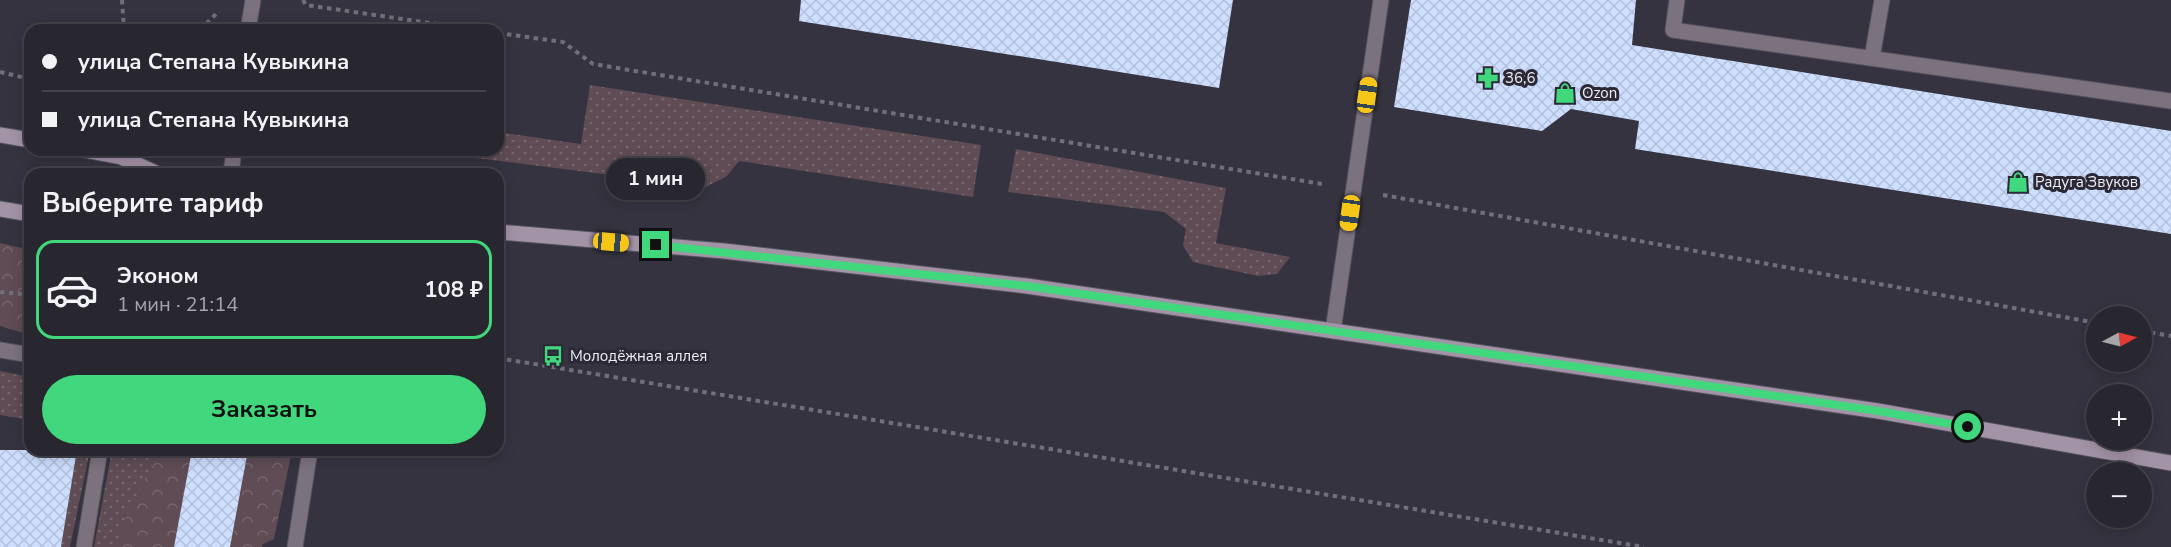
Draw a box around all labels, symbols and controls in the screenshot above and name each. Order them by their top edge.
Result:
text: улица Степана Кувыкина [78,47,349,77]
pharmacy icon: 36,6 [1476,66,1500,90]
place label: 36,6 [1505,68,1535,88]
car [1356,76,1378,114]
shop icon: Ozon [1553,81,1577,105]
place label: Ozon [1582,83,1617,103]
text: улица Степана Кувыкина [78,105,349,135]
callout: 1 мин [606,158,706,200]
text: 1 мин [628,165,683,192]
shop icon: Радуга Звуков [2006,170,2030,194]
place label: Радуга Звуков [2035,172,2138,192]
text: Выберите тариф [42,185,264,222]
car [1339,194,1361,232]
car [592,231,630,253]
route end [642,231,669,258]
text: Эконом [117,261,199,291]
icon: car [45,263,99,317]
text: 108 ₽ [424,275,483,305]
text: 1 мин · 21:14 [117,291,238,318]
north arrow [2086,306,2152,372]
map controls [2086,306,2152,528]
bus stop icon: Молодёжная аллея [541,344,565,368]
place label: Молодёжная аллея [570,346,707,366]
button: Заказать [42,375,486,444]
button: + [2086,384,2152,450]
route start [1954,413,1981,440]
button: − [2086,462,2152,528]

